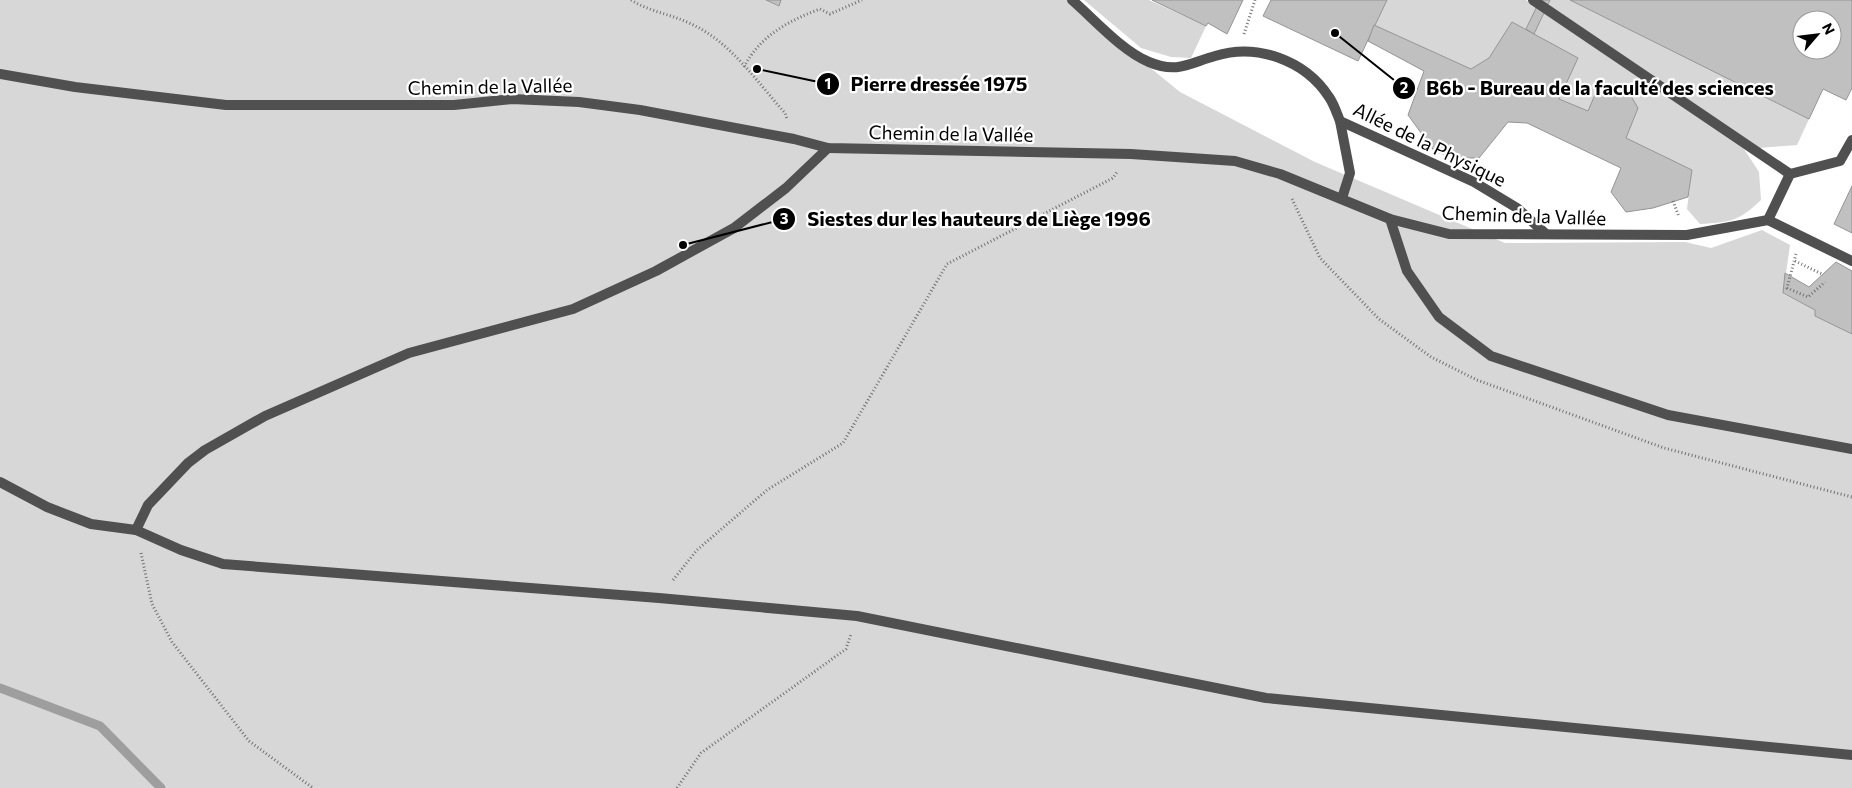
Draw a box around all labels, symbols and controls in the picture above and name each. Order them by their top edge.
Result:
north arrow [1792,10,1842,60]
text: N [1819,20,1839,37]
callout: Pierre dressée 1975 [815,66,1037,101]
text: Pierre dressée 1975 [850,71,1028,95]
callout: B6b - Bureau de la faculté des sciences [1391,71,1784,106]
street label: Chemin de la Vallée [407,73,573,99]
text: 1 [825,74,831,92]
text: B6b - Bureau de la faculté des sciences [1426,75,1774,99]
text: 2 [1400,78,1408,96]
street label: Allée de la Physique [1350,97,1510,191]
street label: Chemin de la Vallée [868,120,1034,146]
callout: Siestes dur les hauteurs de Liège 1996 [772,201,1160,236]
street label: Chemin de la Vallée [1441,201,1607,229]
text: Siestes dur les hauteurs de Liège 1996 [807,206,1151,230]
text: 3 [780,209,789,227]

